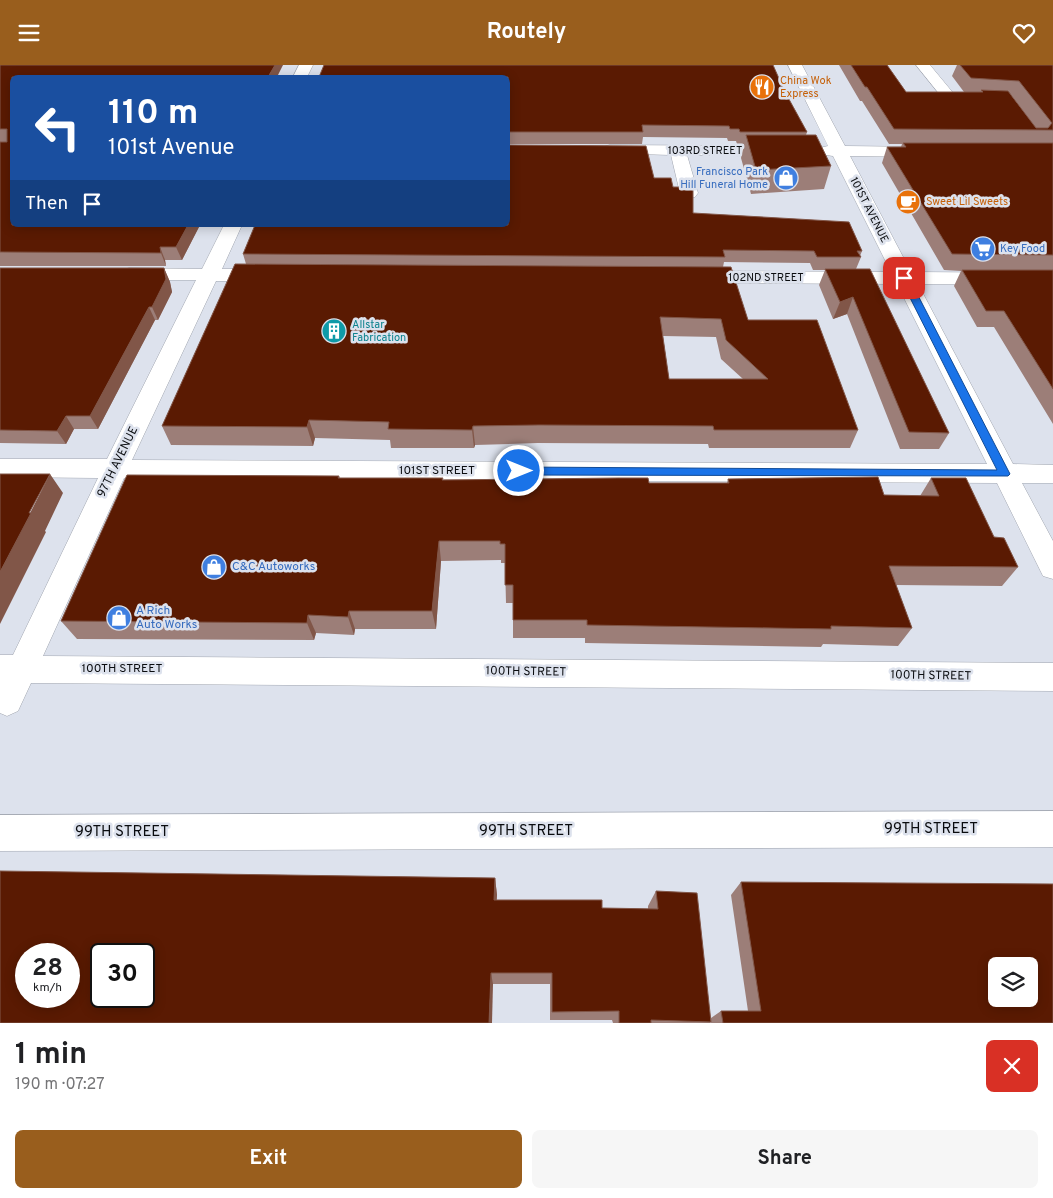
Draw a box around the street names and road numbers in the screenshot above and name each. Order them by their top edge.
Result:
street label: 103RD STREET [668,144,742,158]
street label: 101ST AVENUE [846,175,892,245]
street label: 102ND STREET [728,271,804,285]
street label: 97TH AVENUE [94,424,142,500]
street label: 101ST STREET [399,463,475,479]
street label: 100TH STREET [82,661,162,677]
street label: 100TH STREET [485,663,567,681]
street label: 100TH STREET [890,667,972,685]
street label: 99TH STREET [884,820,978,839]
street label: 99TH STREET [479,822,573,841]
street label: 99TH STREET [75,823,169,842]

